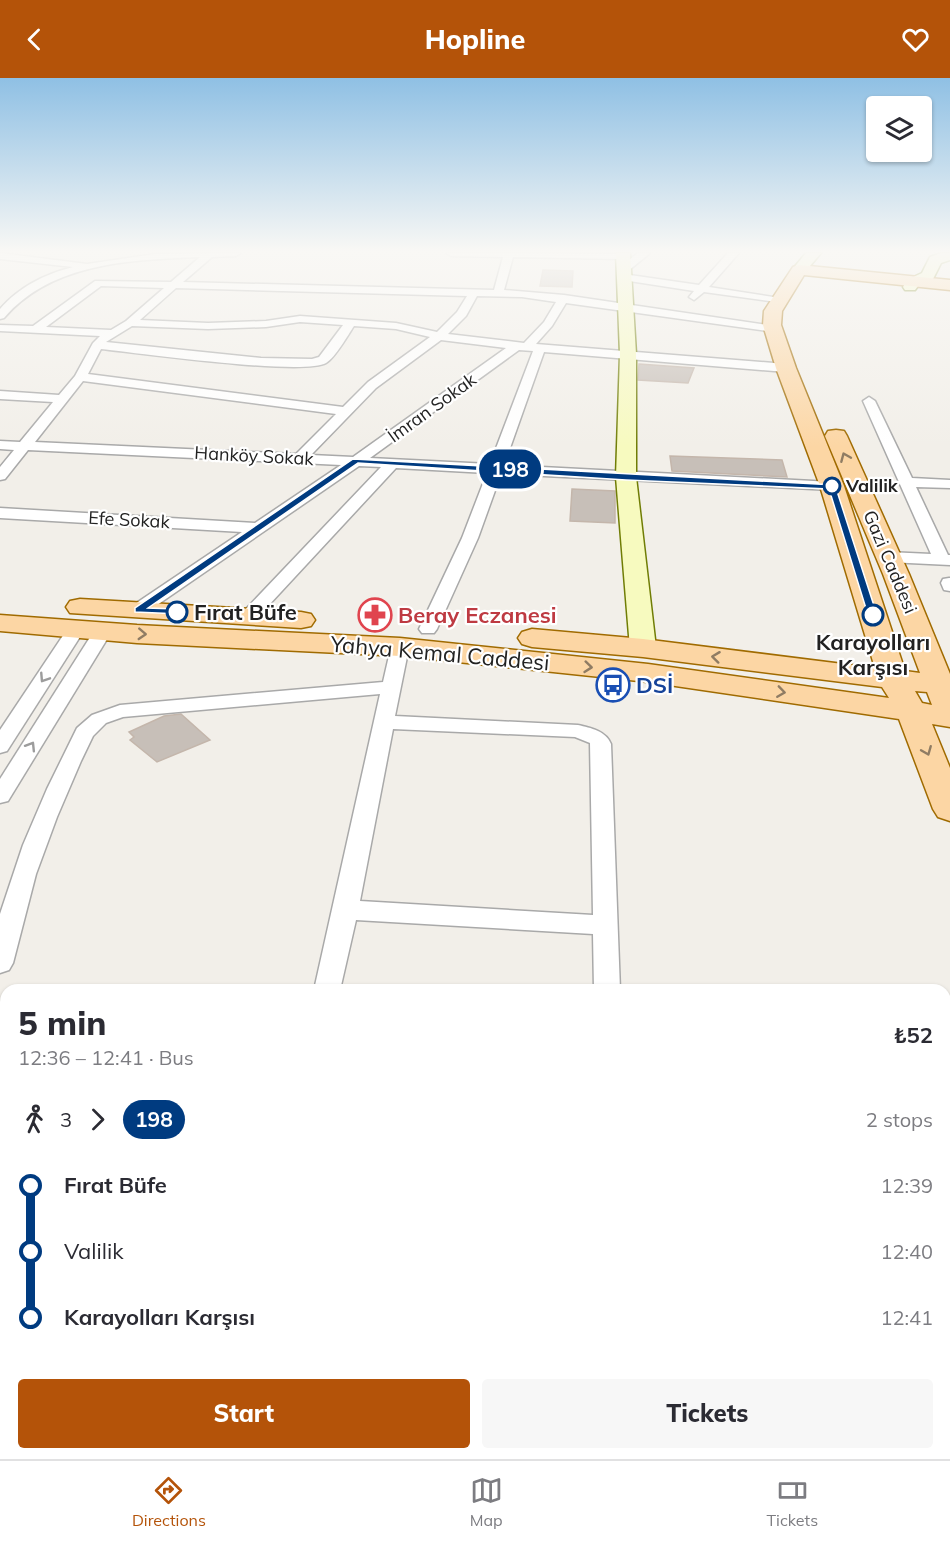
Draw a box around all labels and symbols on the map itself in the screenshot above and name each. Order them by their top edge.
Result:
street label: İmran Sokak [383,367,481,447]
street label: Hanköy Sokak [194,441,315,470]
line badge: 198 [476,450,544,488]
one-way arrow [840,453,852,464]
place label: Valilik [845,474,899,497]
marker: Valilik [823,477,841,495]
street label: Efe Sokak [88,506,171,533]
street label: Gazi Caddesi [858,507,922,617]
pharmacy icon: Beray Eczanesi [357,597,393,633]
place label: Fırat Büfe [194,598,297,626]
marker: Fırat Büfe [166,601,188,623]
place label: Beray Eczanesi [398,601,557,629]
marker: Karayolları Karşısı [862,604,884,626]
one-way arrow [138,628,147,641]
place label: Karayolları Karşısı [816,628,930,681]
street label: Yahya Kemal Caddesi [328,629,551,677]
one-way arrow [712,652,721,664]
one-way arrow [583,660,592,673]
bus stop icon: DSİ [595,667,631,703]
place label: DSİ [636,671,673,699]
one-way arrow [40,672,51,683]
one-way arrow [776,686,786,698]
one-way arrow [23,742,35,752]
one-way arrow [919,745,932,755]

